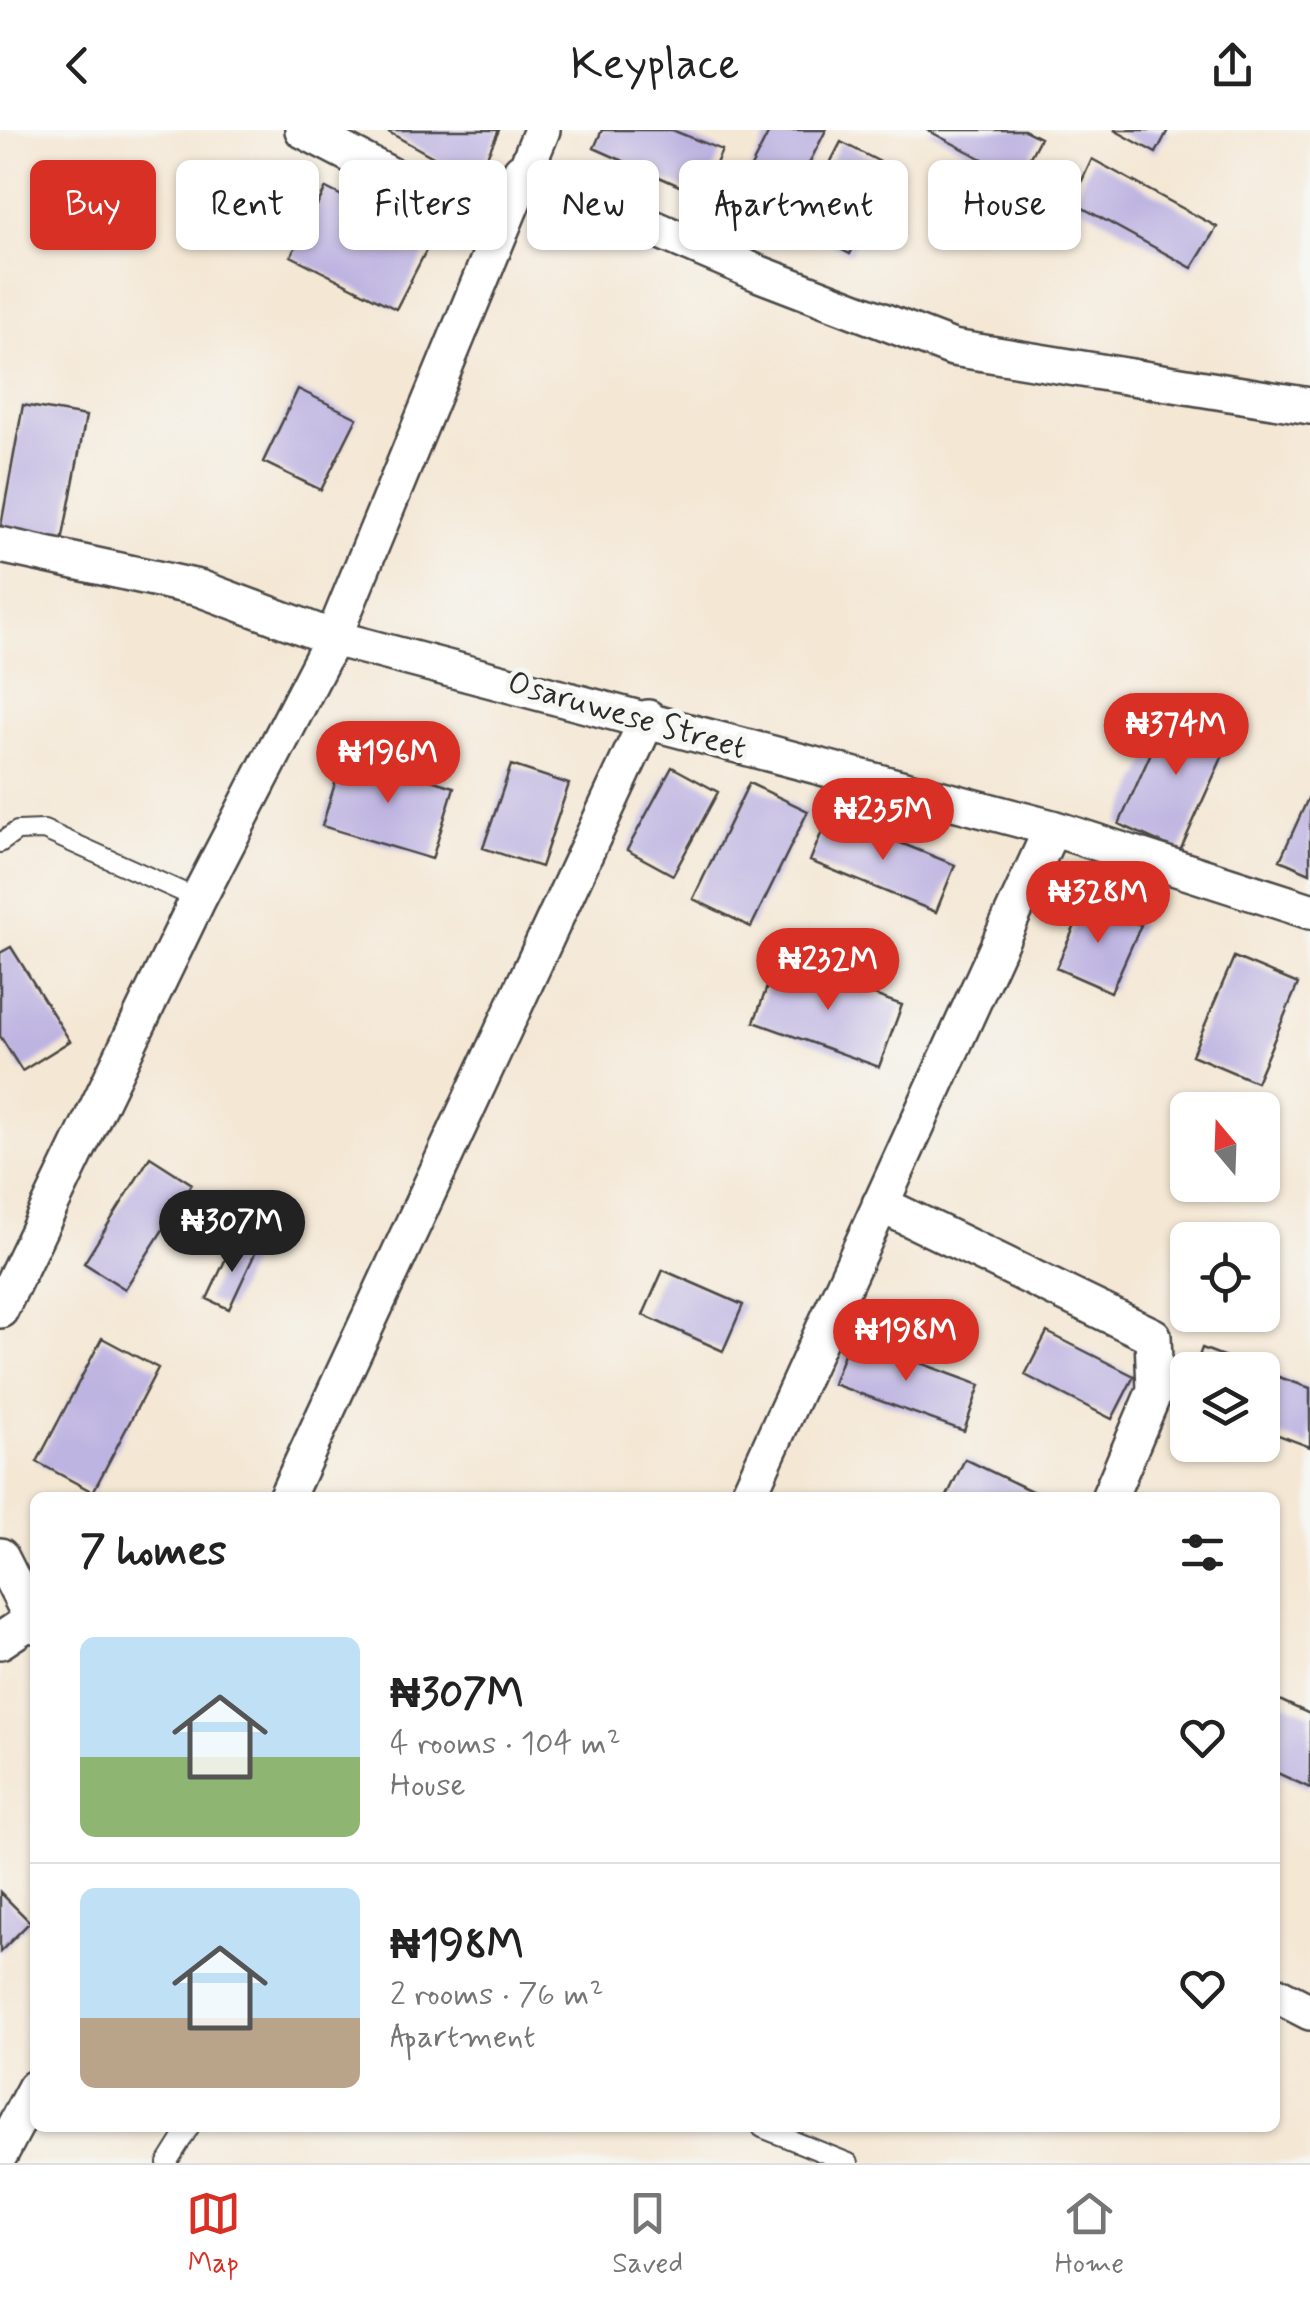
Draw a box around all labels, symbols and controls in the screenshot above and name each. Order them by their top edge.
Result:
text: Keyplace [571,36,739,95]
icon: back [50,38,105,93]
icon: share [1205,38,1260,93]
chip: Buy [30,160,156,250]
chip: Rent [176,160,319,250]
chip: Filters [339,160,507,250]
chip: New [527,160,659,250]
chip: Apartment [679,160,908,250]
chip: House [928,160,1081,250]
street label: Osaruwese Street [503,662,751,770]
pin: ₦374M [1106,693,1246,778]
text: ₦374M [1126,704,1226,746]
pin: ₦196M [318,721,458,806]
text: ₦196M [338,732,438,774]
pin: ₦235M [813,778,953,863]
text: ₦235M [834,789,932,831]
pin: ₦328M [1028,861,1168,946]
text: ₦328M [1048,872,1148,914]
pin: ₦232M [758,928,898,1013]
text: ₦232M [778,939,878,981]
north arrow [1170,1092,1280,1202]
map controls [1170,1092,1280,1462]
pin: ₦307M [162,1190,302,1275]
text: ₦307M [181,1201,283,1243]
button: locate [1170,1222,1280,1332]
pin: ₦198M [836,1299,976,1384]
text: ₦198M [855,1310,957,1352]
button: layers [1170,1352,1280,1462]
text: 7 homes [80,1525,227,1580]
icon: filters [1175,1525,1230,1580]
text: ₦307M [390,1668,524,1723]
icon: home [160,1677,280,1797]
icon: heart [1175,1710,1230,1765]
text: 4 rooms · 104 m² [390,1723,621,1765]
text: House [390,1765,466,1807]
text: ₦198M [390,1919,524,1974]
icon: home [160,1928,280,2048]
icon: heart [1175,1961,1230,2016]
text: 2 rooms · 76 m² [390,1974,603,2016]
text: Apartment [390,2016,535,2058]
tab: Map [186,2186,241,2283]
tab: Saved [612,2186,683,2283]
tab: Home [1055,2186,1124,2283]

